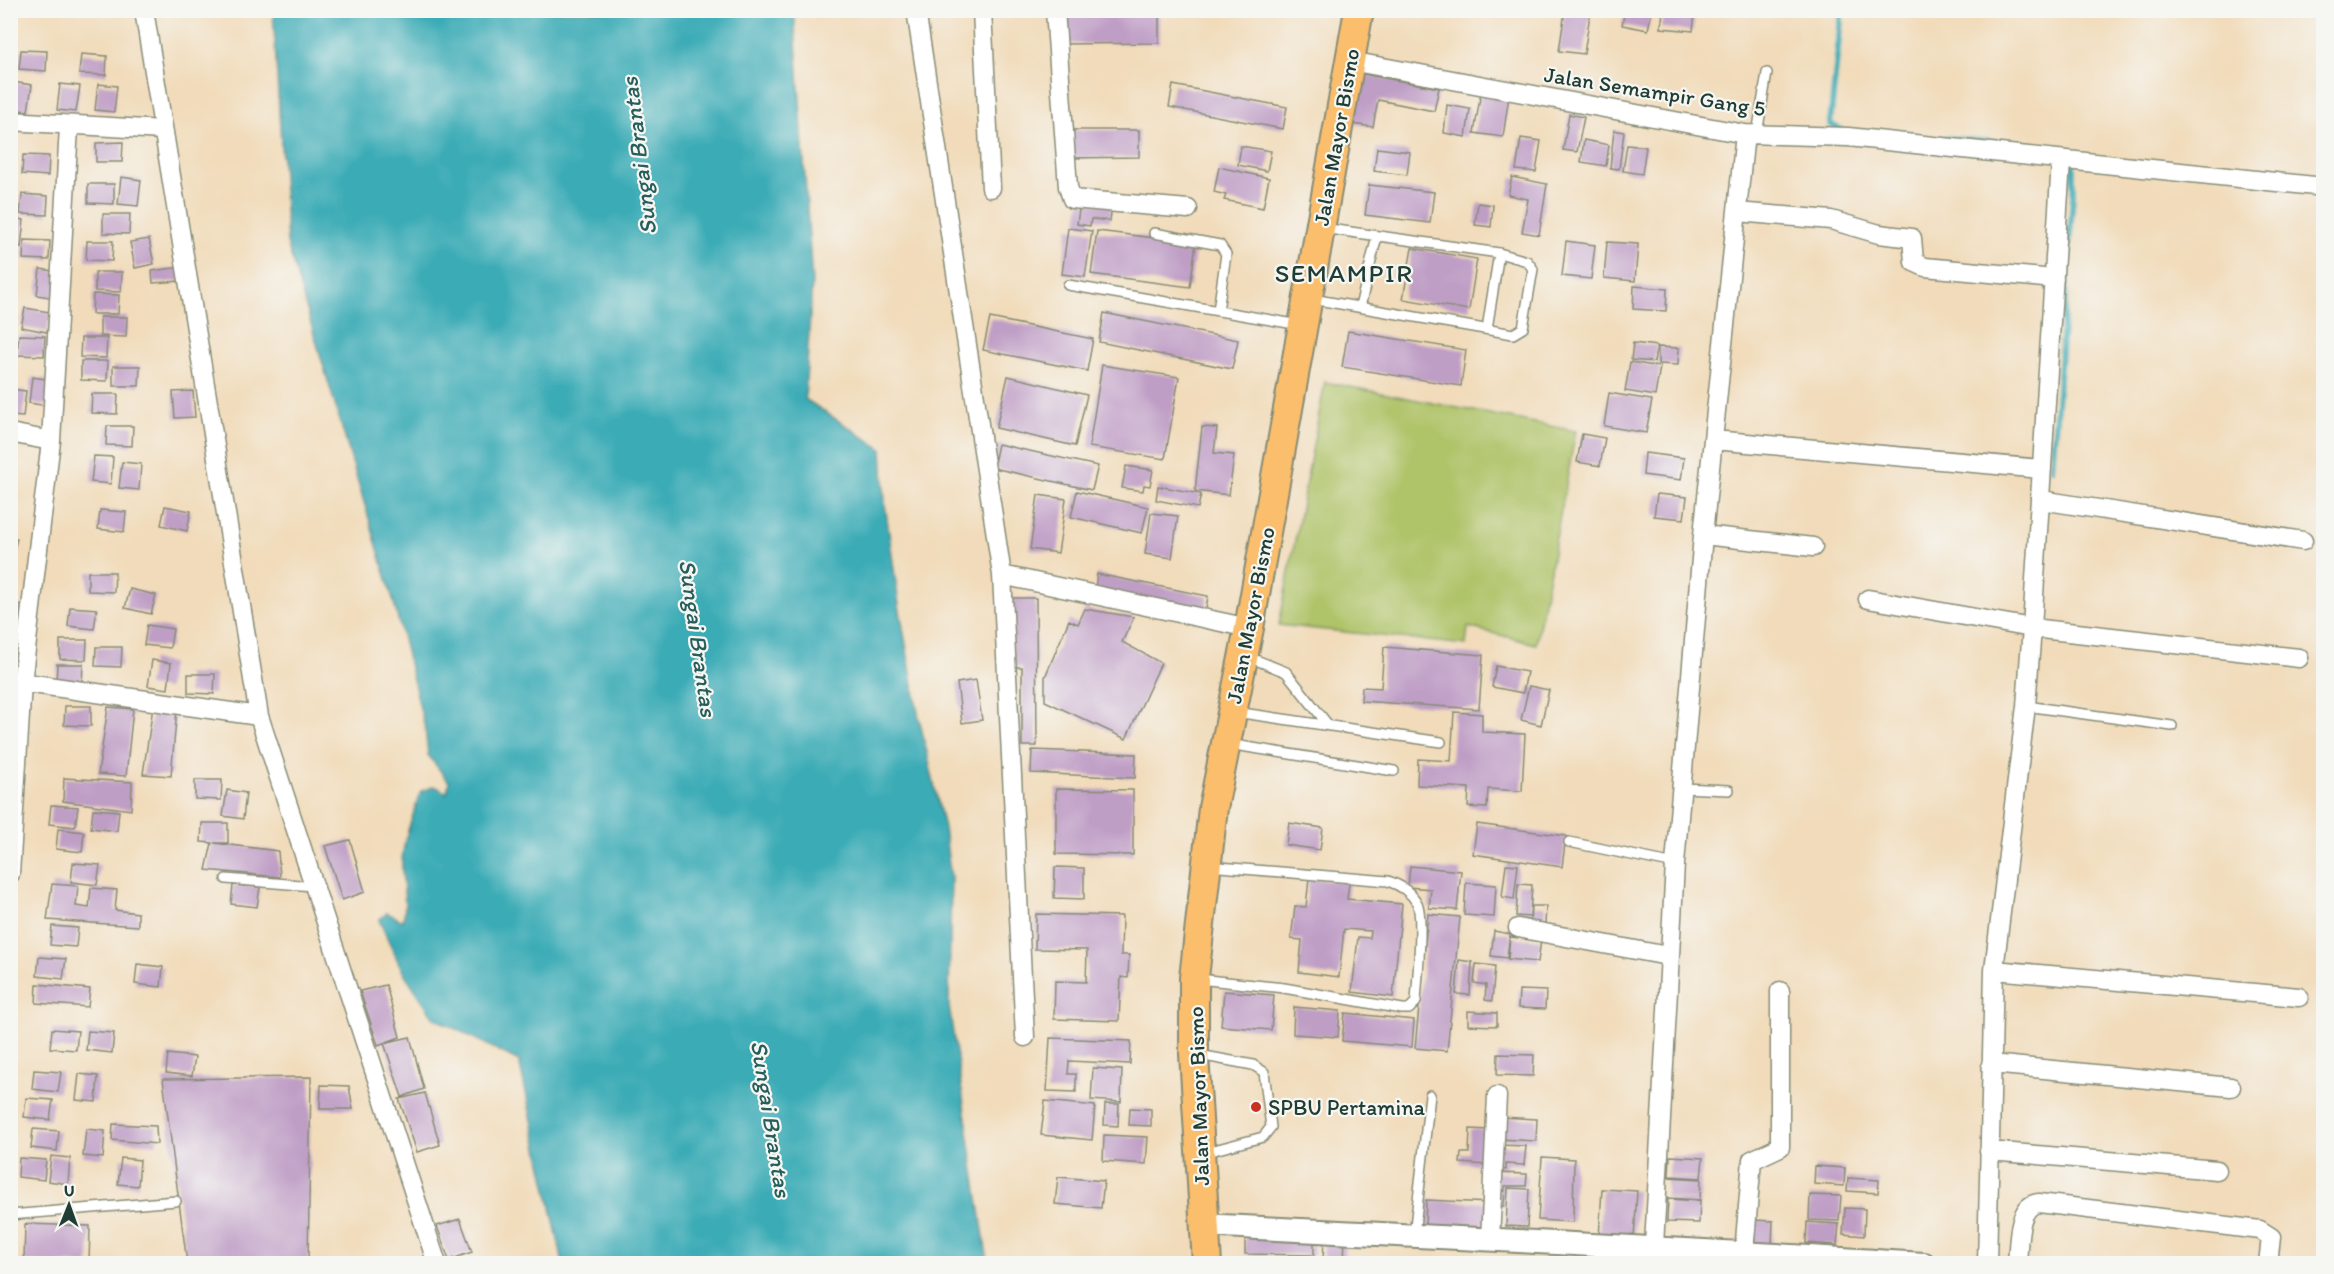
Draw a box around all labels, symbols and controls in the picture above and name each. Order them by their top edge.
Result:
street label: Jalan Mayor Bismo [1308,46,1365,228]
street label: Jalan Semampir Gang 5 [1542,61,1768,122]
water label: Sungai Brantas [614,74,663,236]
district label: SEMAMPIR [1275,257,1413,289]
street label: Jalan Mayor Bismo [1220,524,1281,706]
water label: Sungai Brantas [673,557,724,720]
street label: Jalan Mayor Bismo [1182,1006,1215,1186]
water label: Sungai Brantas [745,1038,798,1201]
place label: SPBU Pertamina [1268,1094,1426,1121]
marker: SPBU Pertamina [1249,1100,1263,1114]
north arrow [39,1175,99,1235]
text: U [64,1181,75,1200]

